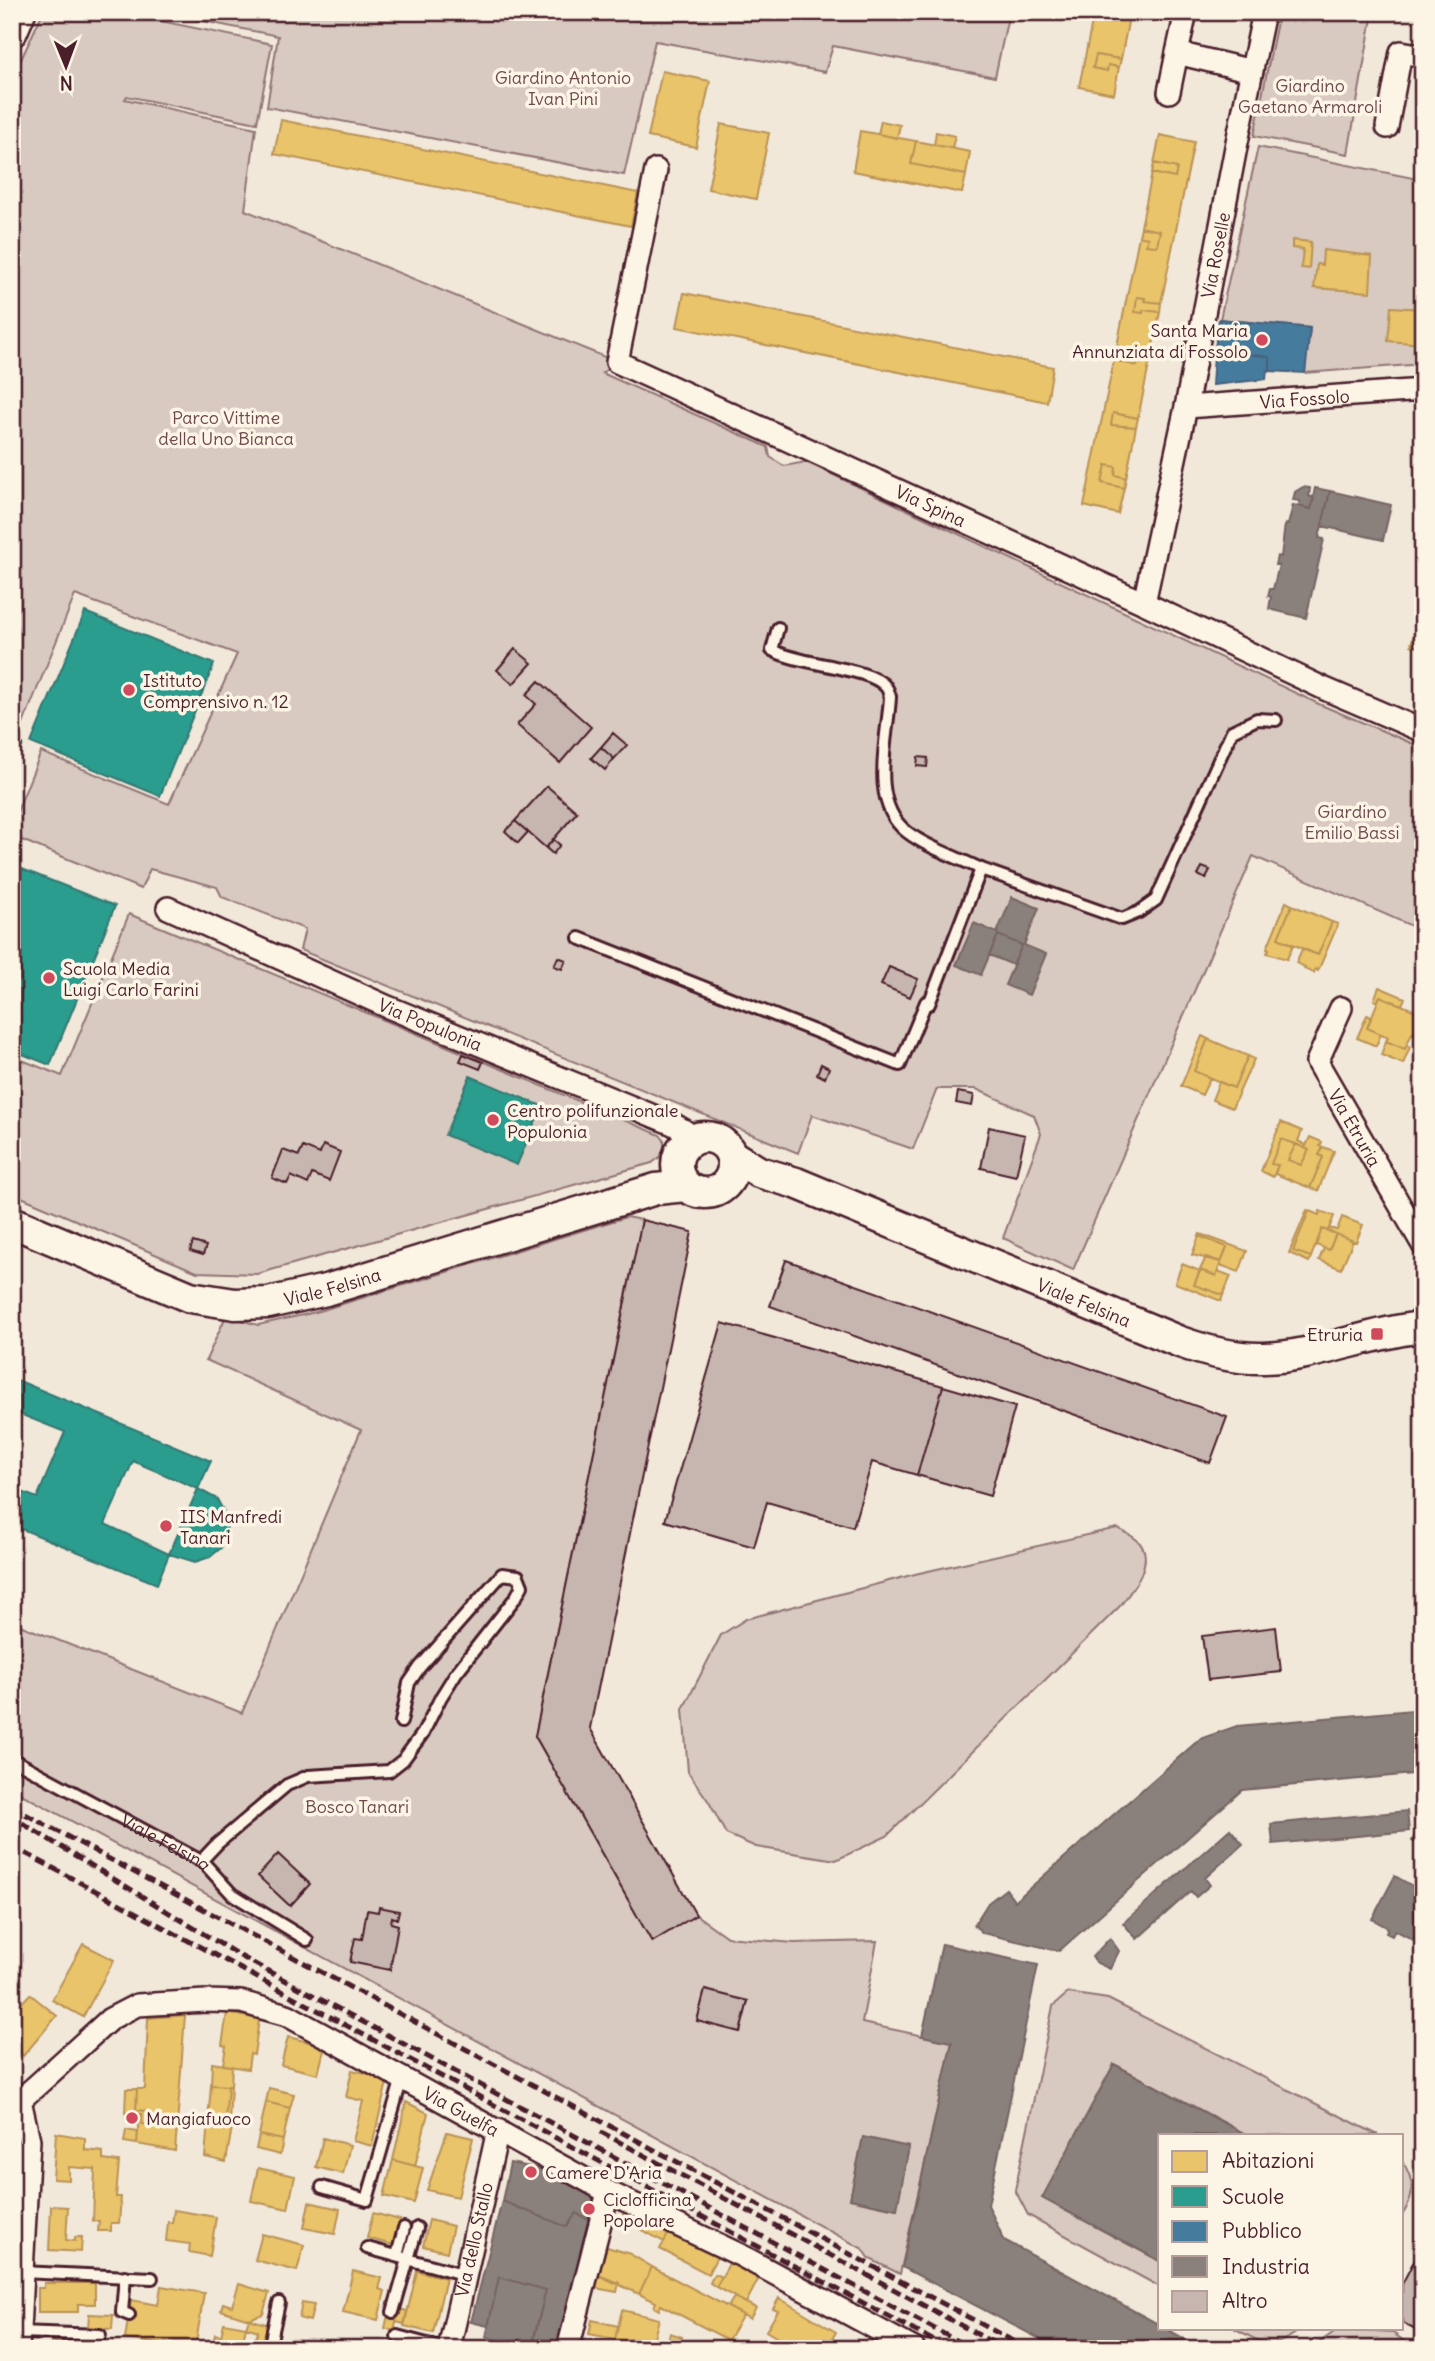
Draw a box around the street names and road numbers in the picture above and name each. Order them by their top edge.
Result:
street label: Via Roselle [1196,210,1235,300]
street label: Via Fossolo [1259,384,1350,413]
street label: Via Spina [892,479,970,532]
street label: Via Populonia [375,993,486,1056]
street label: Via Etruria [1324,1085,1387,1171]
street label: Viale Felsina [282,1262,384,1311]
street label: Viale Felsina [1034,1273,1134,1332]
street label: Viale Felsina [117,1808,217,1875]
street label: Via Guelfa [419,2081,503,2141]
street label: Via dello Stallo [449,2180,497,2299]

